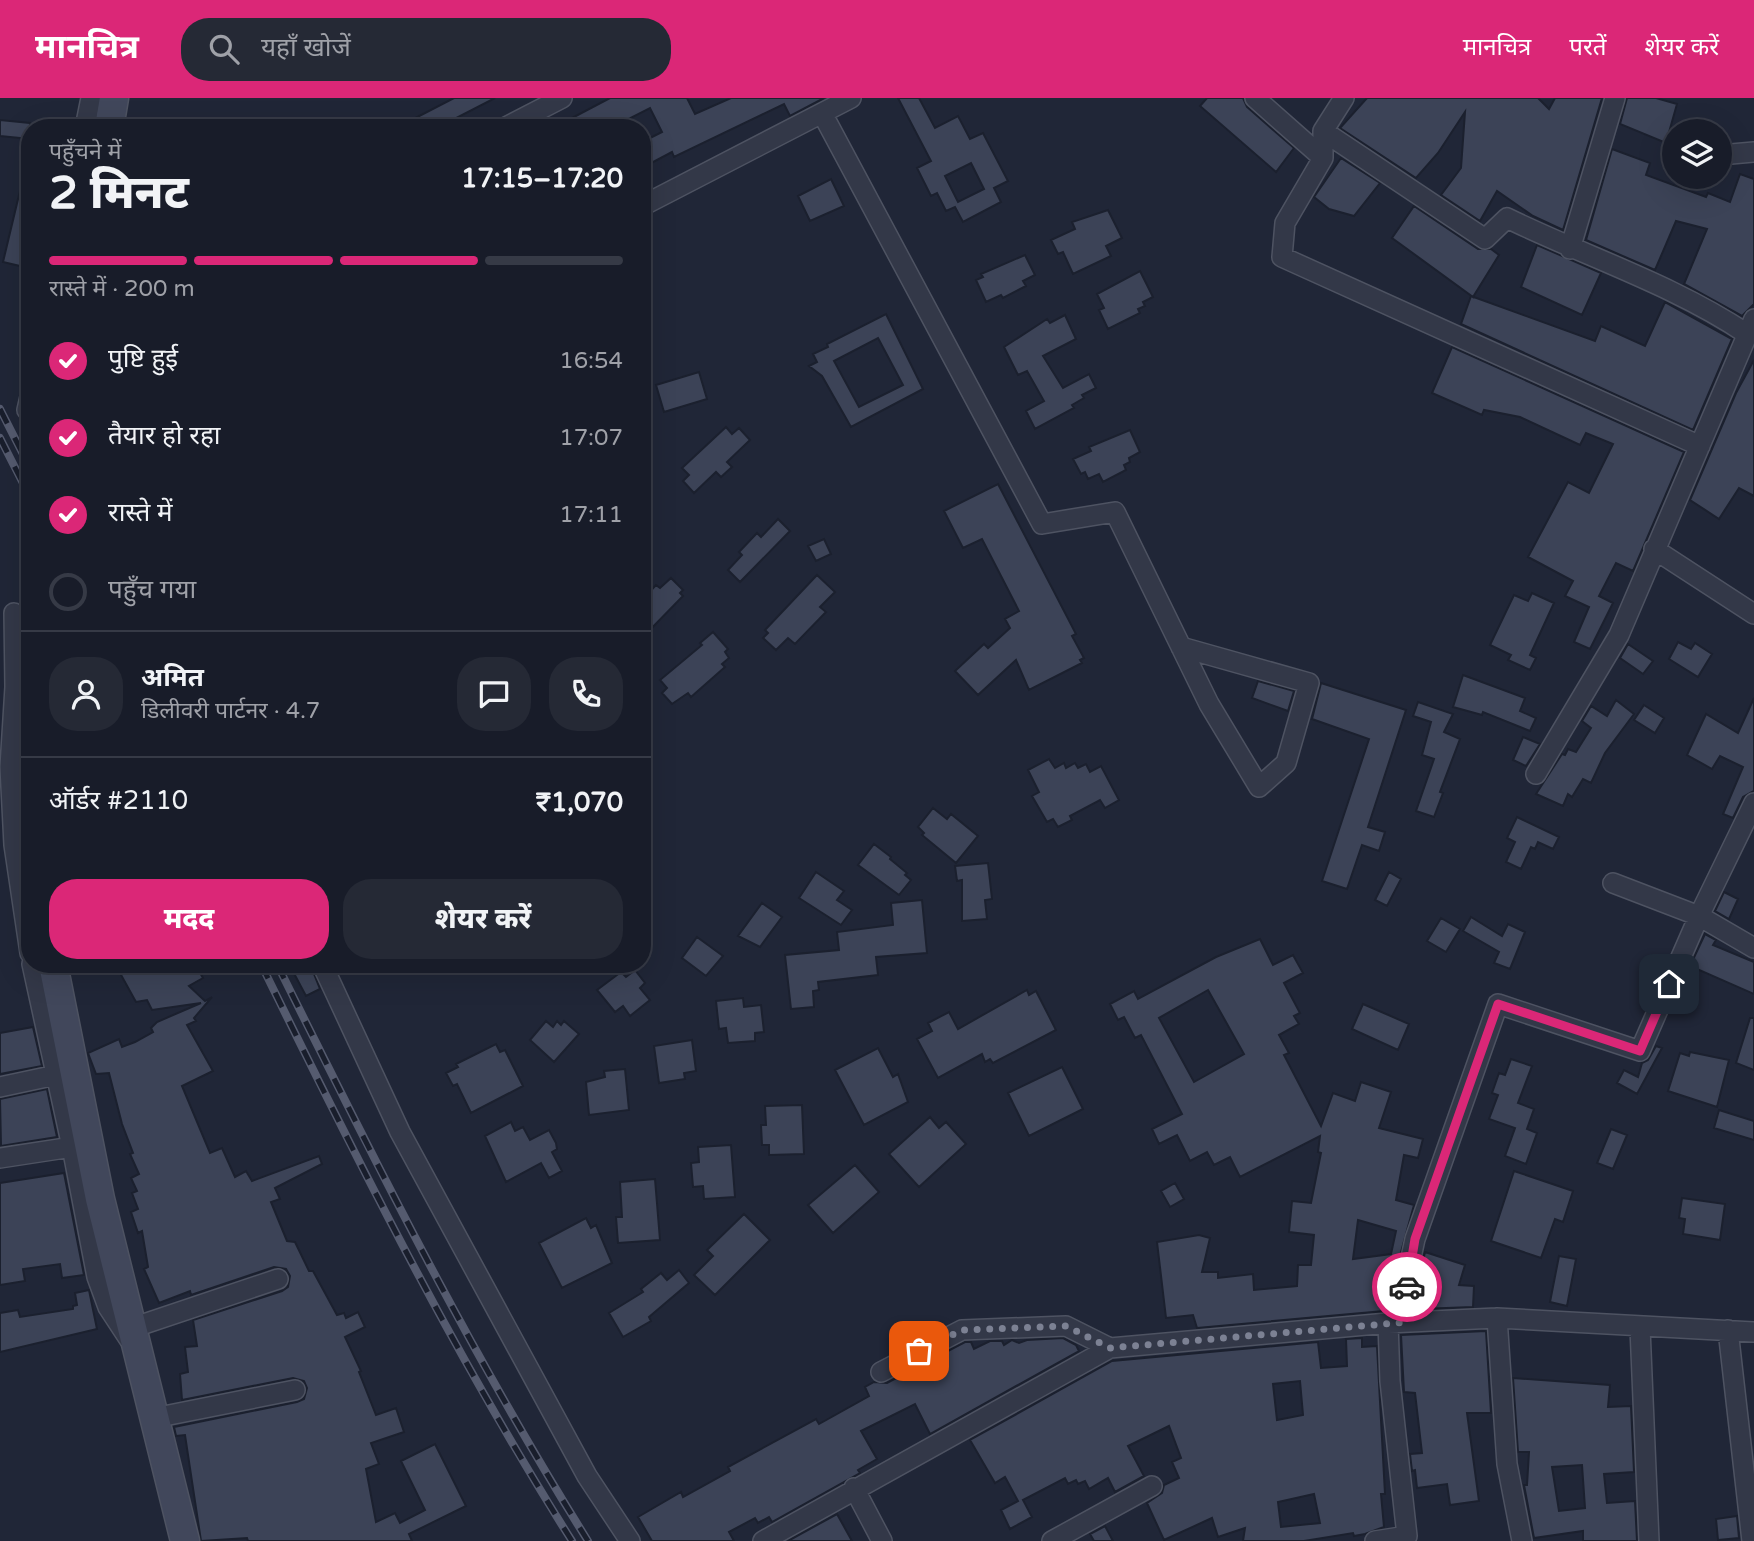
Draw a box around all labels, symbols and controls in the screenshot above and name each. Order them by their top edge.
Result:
search box [181,18,671,81]
text: मानचित्र [35,28,139,67]
icon: search [205,30,243,68]
text: यहाँ खोजें [261,32,351,63]
text: मानचित्र [1463,33,1531,62]
text: परतें [1569,33,1606,62]
text: शेयर करें [1644,33,1719,62]
map controls [1662,119,1732,189]
button: layers [1662,119,1732,189]
text: पहुँचने में [49,138,121,166]
text: 17:15–17:20 [461,163,623,194]
text: 2 मिनट [49,166,189,221]
text: रास्ते में · 200 m [49,275,195,303]
icon: check [49,342,87,380]
text: पुष्टि हुई [108,343,178,374]
text: 16:54 [559,347,623,375]
icon: check [49,419,87,457]
text: तैयार हो रहा [108,420,221,451]
text: 17:07 [559,424,623,452]
icon: check [49,496,87,534]
text: रास्ते में [108,497,173,528]
text: 17:11 [559,501,623,529]
text: पहुँच गया [108,574,196,605]
button: person [49,657,123,731]
button: chat [457,657,531,731]
button: phone [549,657,623,731]
text: अमित [141,662,204,693]
text: डिलीवरी पार्टनर · 4.7 [141,697,320,725]
text: ऑर्डर #2110 [49,785,188,816]
text: ₹1,070 [536,787,623,818]
button: मदद [49,879,329,959]
button: शेयर करें [343,879,623,959]
pin [1639,954,1699,1014]
icon: home [1650,965,1688,1003]
courier [1372,1252,1442,1322]
icon: car [1388,1268,1426,1306]
pin [889,1321,949,1381]
icon: bag [900,1332,938,1370]

